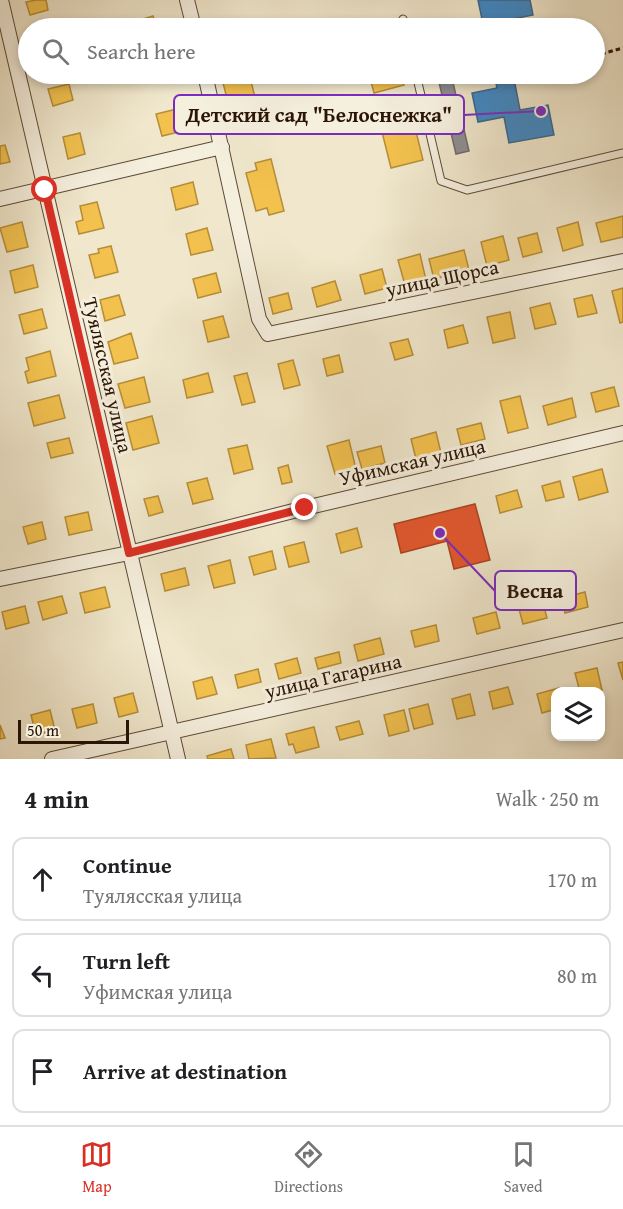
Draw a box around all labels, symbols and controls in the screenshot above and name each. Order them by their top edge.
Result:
search box [18,18,605,84]
icon: search [39,35,72,68]
text: Search here [87,35,196,67]
callout: Детский сад "Белоснежка" [174,95,464,134]
text: Детский сад "Белоснежка" [185,99,452,130]
route start [31,176,57,202]
street label: улица Щорса [382,251,501,304]
street label: Туялясская улица [76,294,141,456]
street label: Уфимская улица [336,431,488,492]
route end [291,494,317,520]
callout: Весна [495,571,576,610]
text: Весна [507,575,564,606]
street label: улица Гагарина [261,646,405,706]
map controls [551,687,605,741]
button: layers [551,687,605,741]
scale bar [18,717,129,744]
text: 50 m [27,718,59,742]
text: 4 min [24,779,89,818]
text: Walk · 250 m [496,784,599,813]
text: Continue [83,849,172,881]
icon: ahead [26,863,59,896]
text: 170 m [547,865,597,894]
text: Туялясская улица [83,881,242,910]
text: Turn left [83,945,170,977]
icon: left [26,959,59,992]
text: 80 m [557,961,597,990]
text: Уфимская улица [83,977,232,1006]
icon: arrive [26,1055,59,1088]
text: Arrive at destination [83,1055,287,1087]
tab: Map [80,1138,113,1198]
tab: Directions [274,1138,343,1198]
tab: Saved [504,1138,543,1198]

